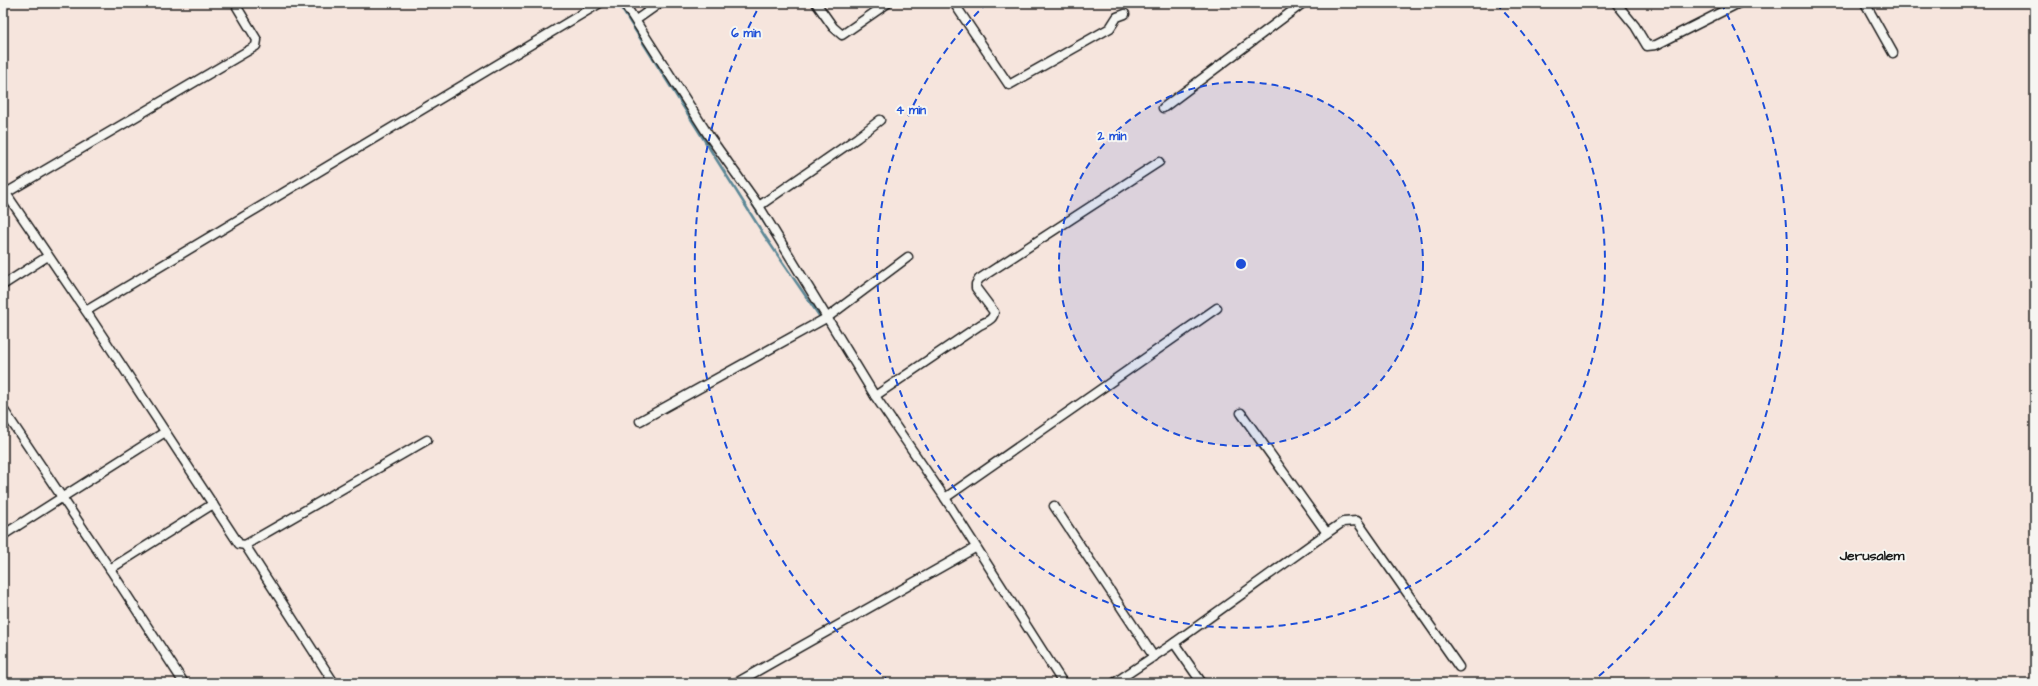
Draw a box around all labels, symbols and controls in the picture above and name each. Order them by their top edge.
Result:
text: 6 min [731,25,761,42]
text: 4 min [896,102,926,119]
text: 2 min [1097,128,1126,145]
centre of rings [1234,257,1248,271]
district label: Jerusalem [1839,546,1905,566]

